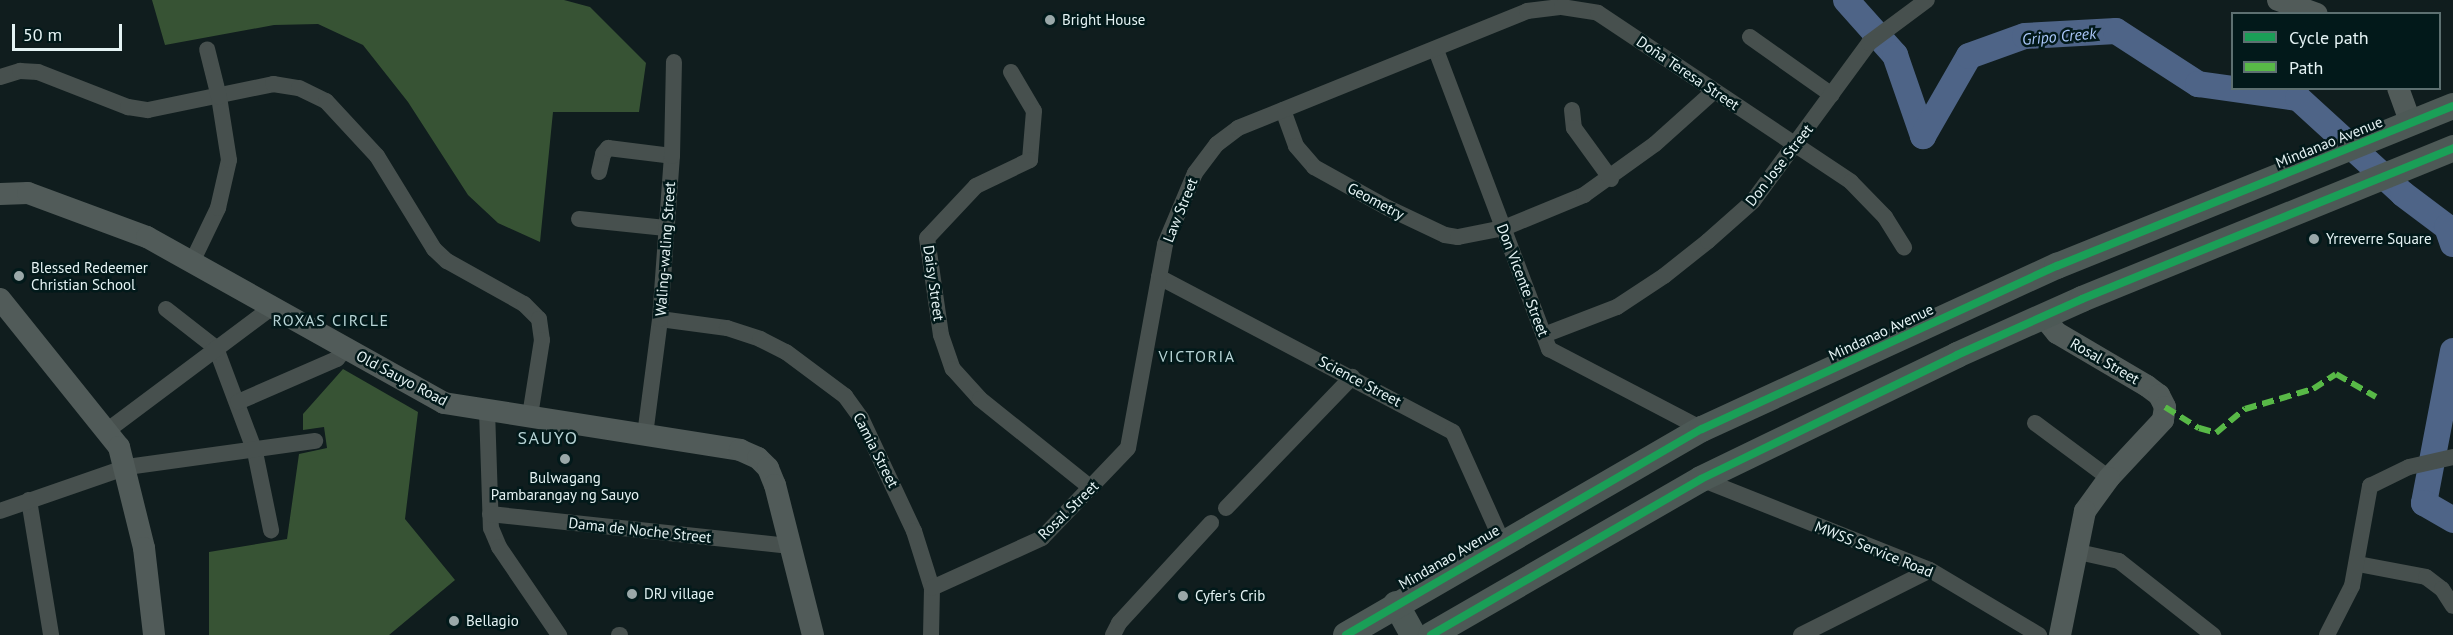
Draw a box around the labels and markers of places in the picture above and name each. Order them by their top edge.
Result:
place label: Bright House [1062,11,1145,29]
marker: Bright House [1043,13,1057,27]
place label: Yrreverre Square [2326,230,2432,248]
marker: Yrreverre Square [2307,232,2321,246]
place label: Blessed Redeemer Christian School [31,258,148,293]
marker: Blessed Redeemer Christian School [12,269,26,283]
marker: Bulwagang Pambarangay ng Sauyo [558,452,572,466]
place label: Bulwagang Pambarangay ng Sauyo [491,468,639,503]
place label: DRJ village [644,585,714,603]
marker: DRJ village [625,587,639,601]
place label: Cyfer's Crib [1195,587,1265,605]
marker: Cyfer's Crib [1176,589,1190,603]
place label: Bellagio [466,612,519,630]
marker: Bellagio [447,614,461,628]

